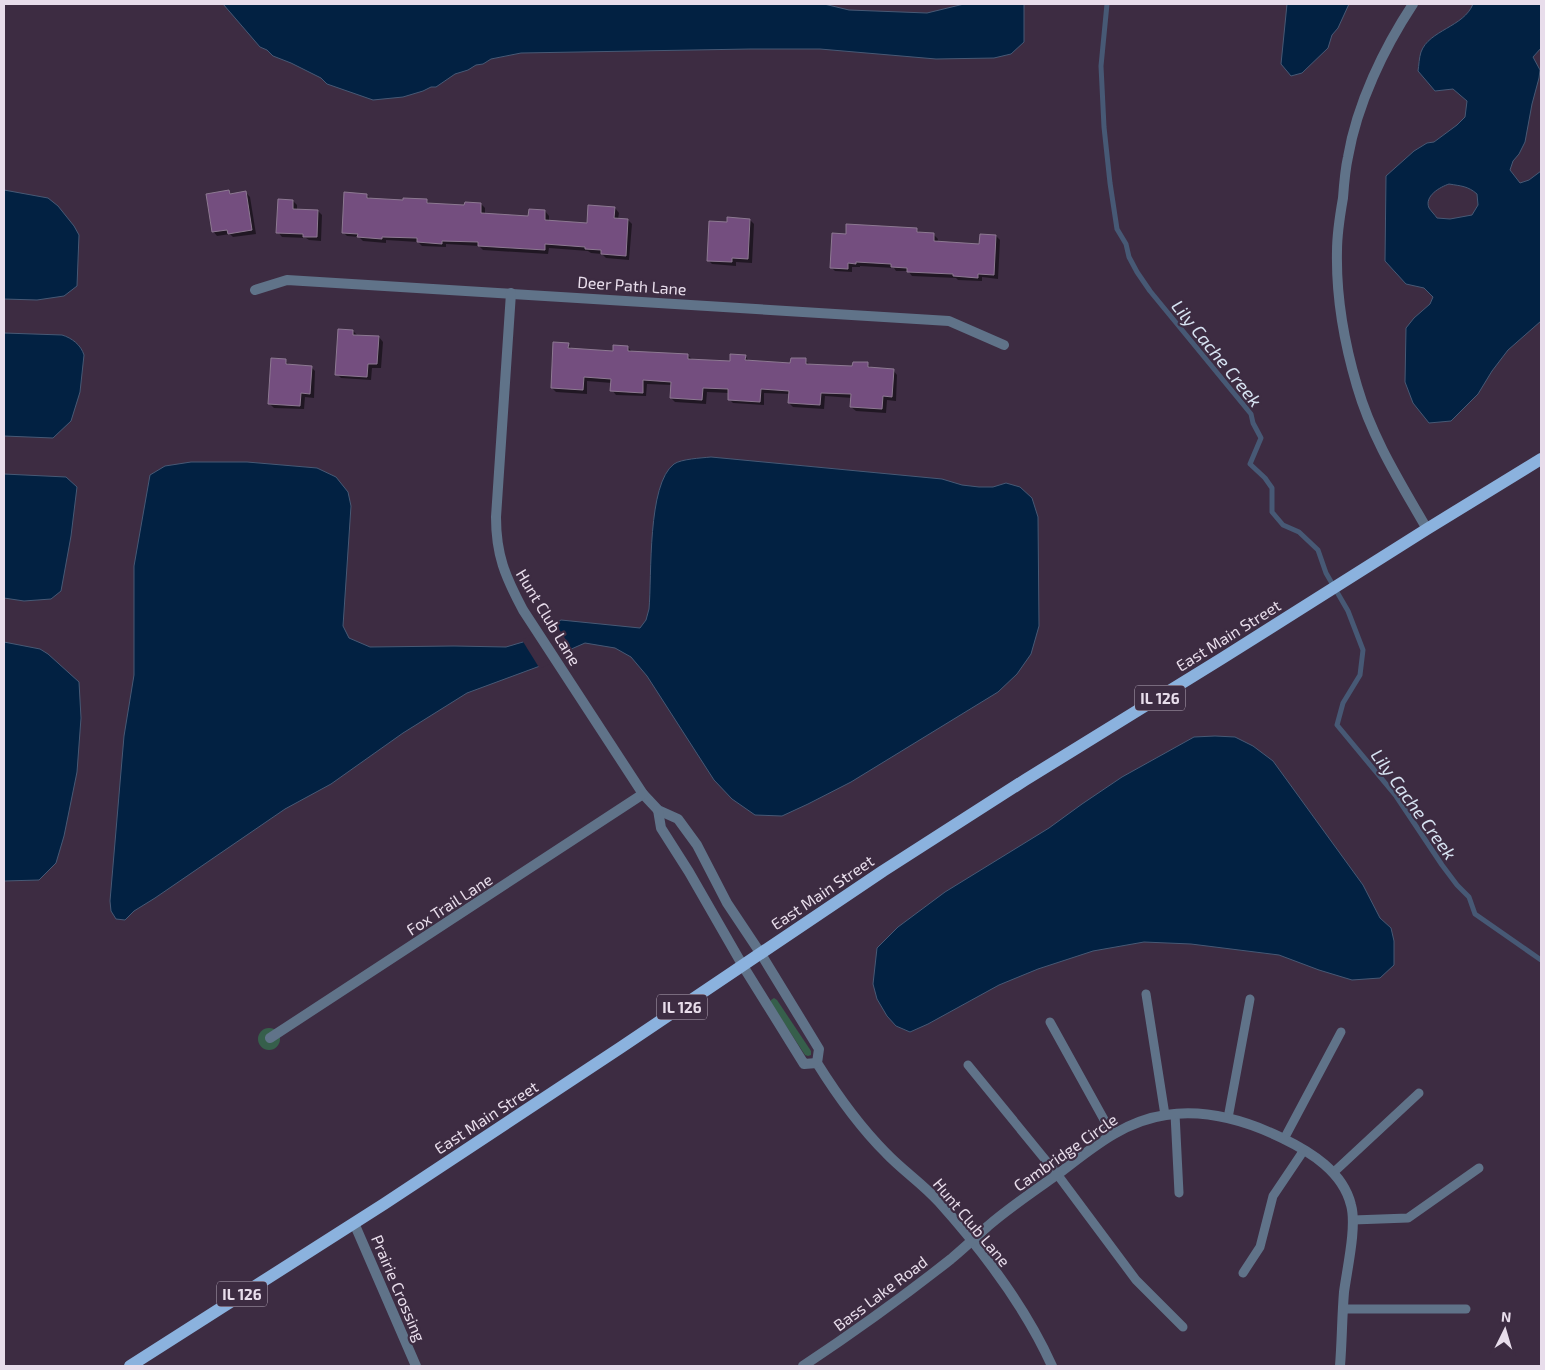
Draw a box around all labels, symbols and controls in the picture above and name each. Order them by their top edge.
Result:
street label: Deer Path Lane [577,272,687,298]
water label: Lily Cache Creek [1167,295,1267,411]
street label: Hunt Club Lane [513,565,585,669]
street label: East Main Street [1172,595,1284,675]
road number: IL 126 [1135,686,1185,710]
water label: Lily Cache Creek [1367,744,1461,864]
street label: East Main Street [767,851,877,933]
street label: Fox Trail Lane [402,869,496,939]
road number: IL 126 [657,994,707,1020]
street label: East Main Street [431,1076,541,1158]
street label: Cambridge Circle [1010,1109,1120,1195]
street label: Hunt Club Lane [930,1174,1014,1270]
street label: Prairie Crossing [368,1232,430,1344]
street label: Bass Lake Road [829,1252,931,1334]
road number: IL 126 [217,1282,267,1306]
north arrow [1480,1305,1530,1355]
text: N [1500,1308,1512,1325]

